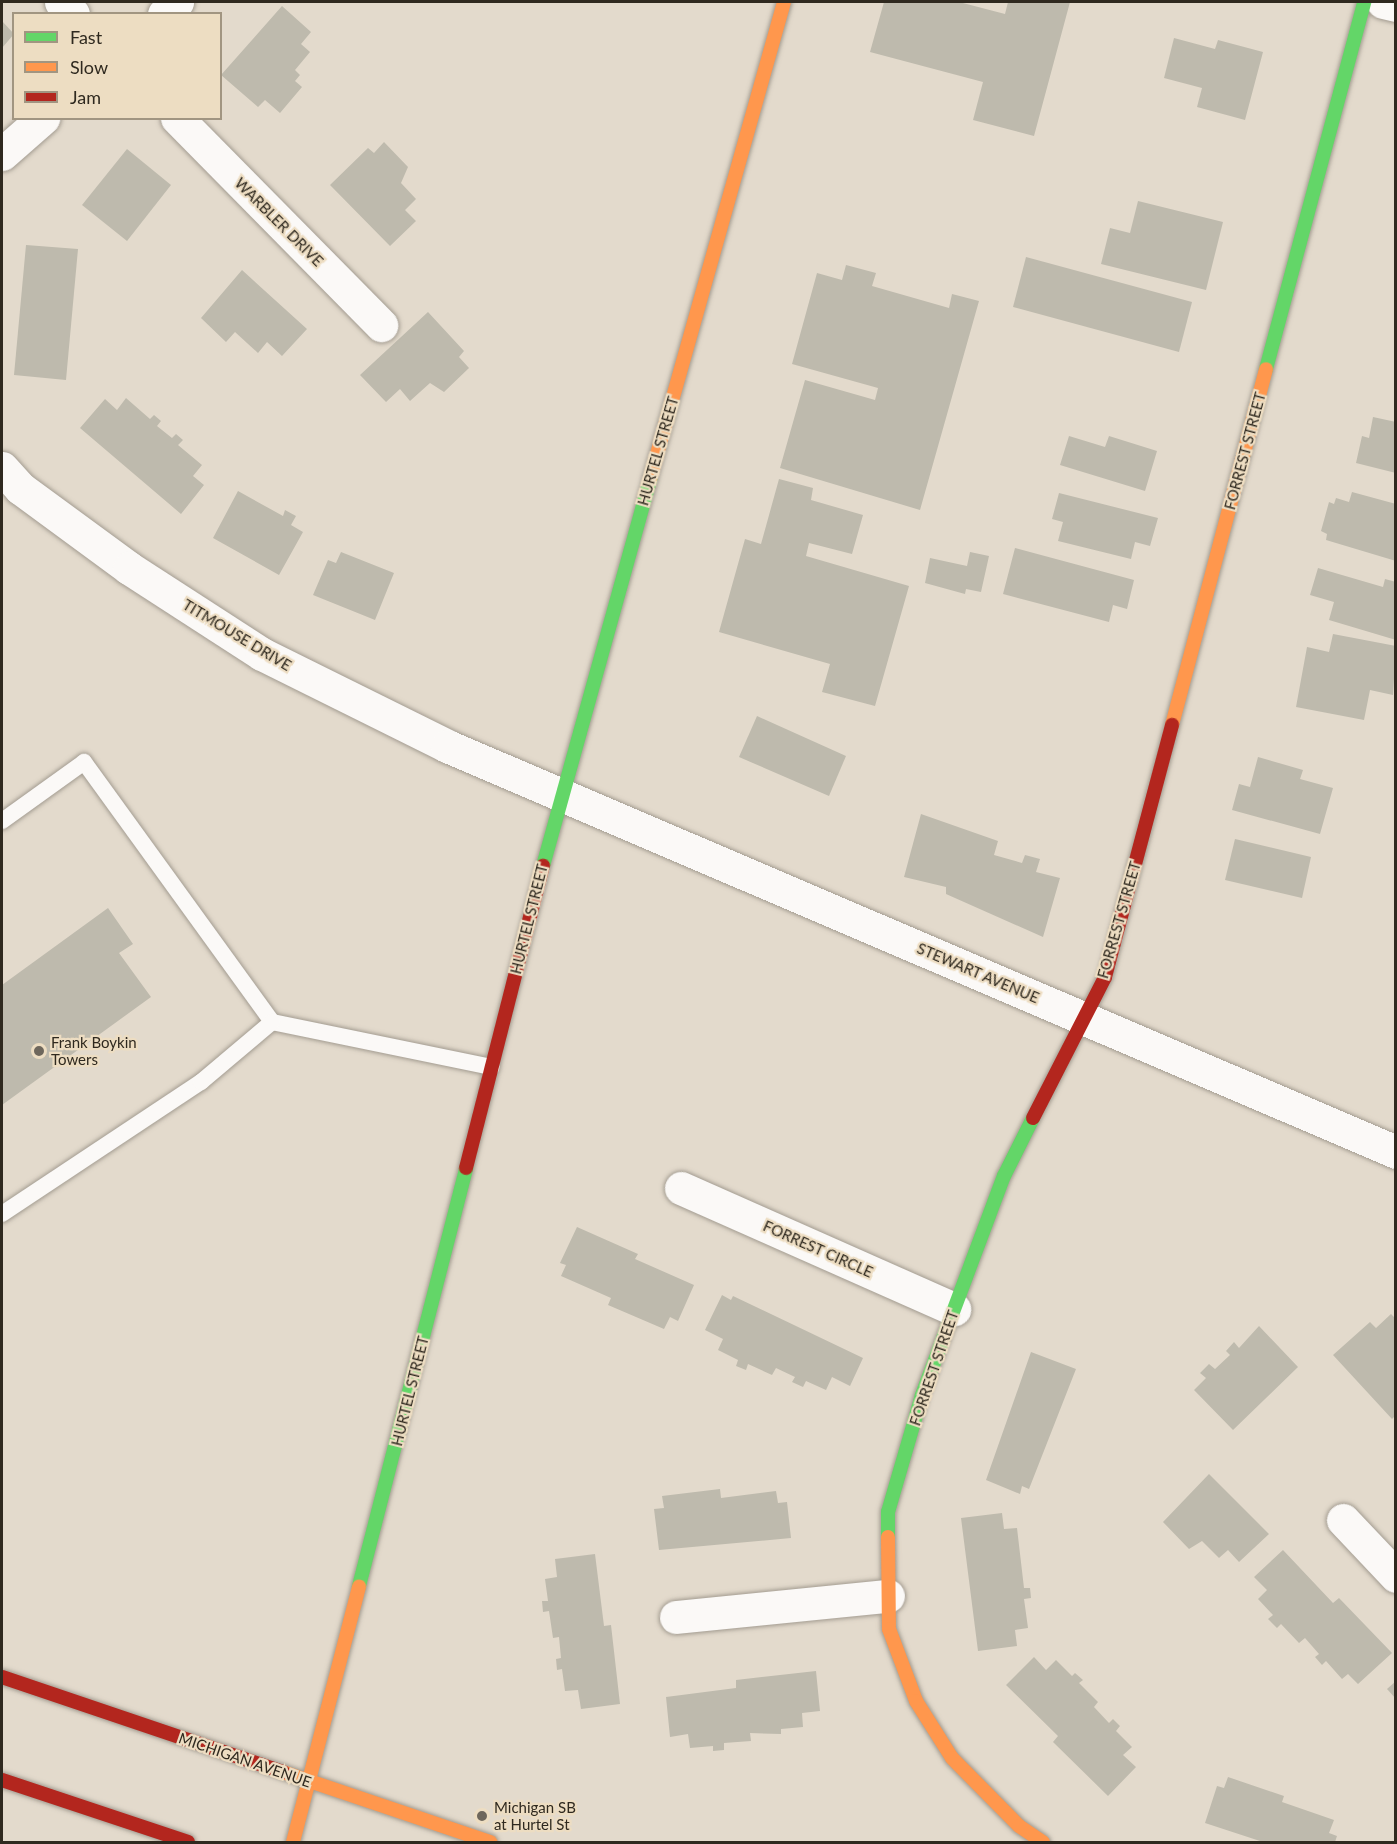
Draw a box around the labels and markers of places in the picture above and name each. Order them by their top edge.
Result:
place label: Frank Boykin Towers [51,1033,137,1068]
marker: Frank Boykin Towers [32,1044,46,1058]
place label: Michigan SB at Hurtel St [494,1798,576,1833]
marker: Michigan SB at Hurtel St [475,1809,489,1823]

